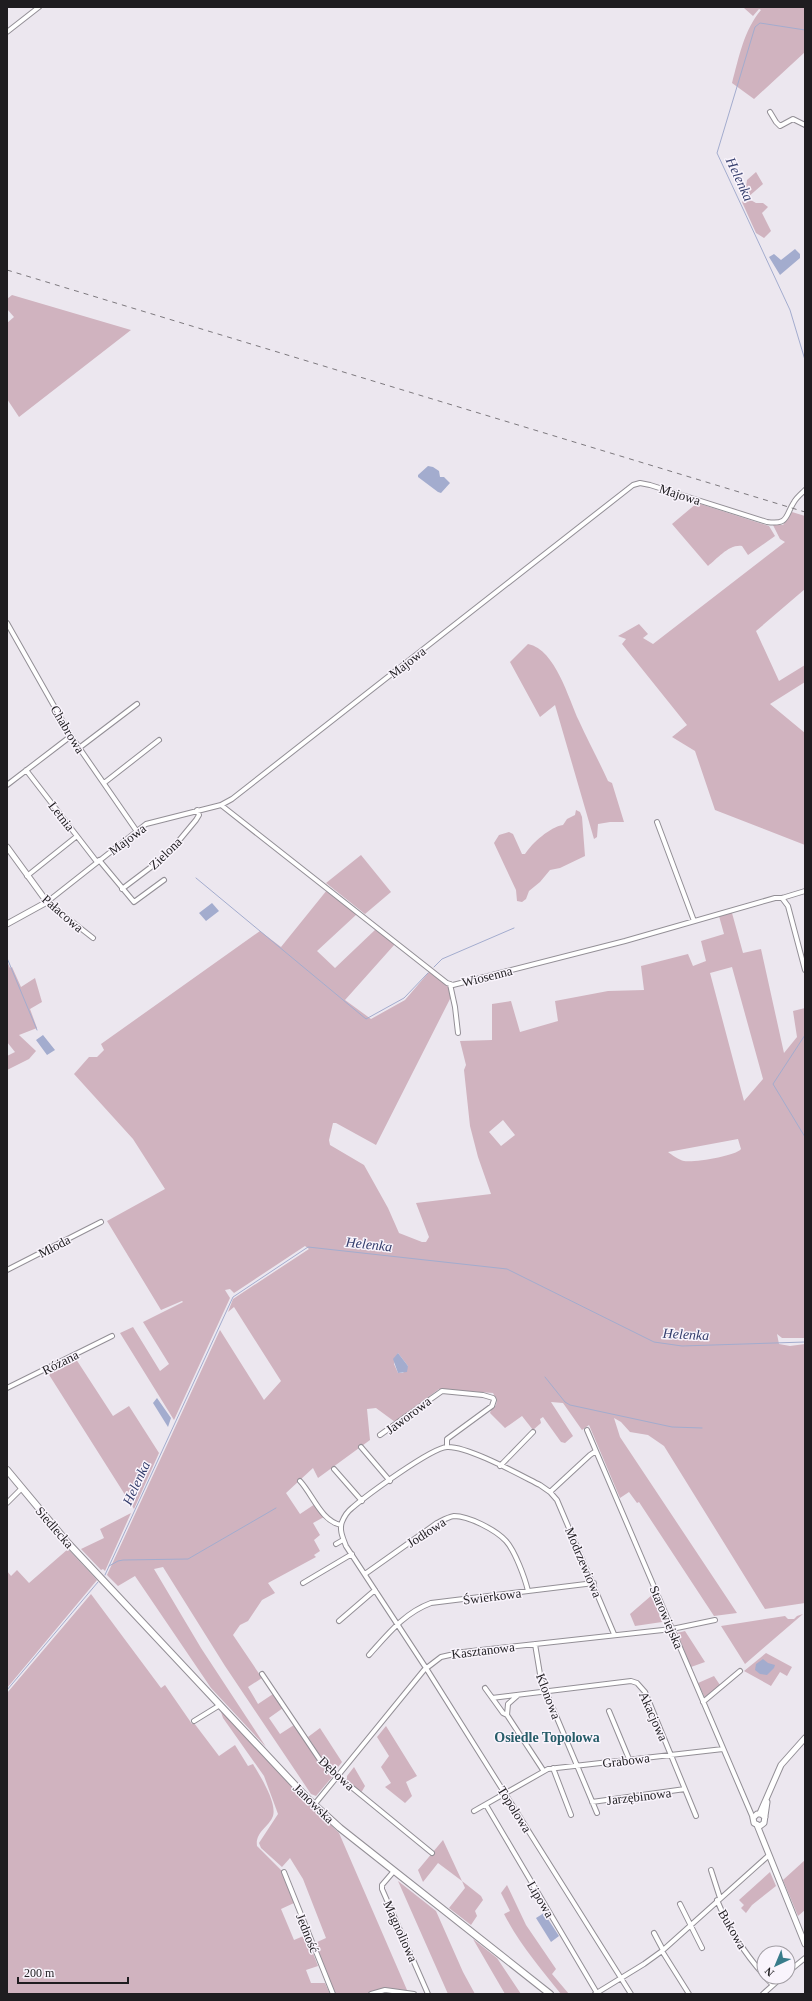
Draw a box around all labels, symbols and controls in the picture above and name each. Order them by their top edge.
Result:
water label: Helenka [722,154,756,204]
street label: Majowa [657,481,703,508]
street label: Majowa [386,643,429,681]
street label: Chabrowa [47,702,88,756]
street label: Letnia [45,799,78,834]
street label: Majowa [106,820,149,858]
street label: Zielona [146,834,185,873]
street label: Pałacowa [39,891,87,936]
street label: Wiosenna [460,963,514,990]
street label: Młoda [36,1232,73,1261]
water label: Helenka [344,1234,393,1254]
water label: Helenka [661,1326,710,1343]
street label: Różana [39,1347,81,1378]
street label: Jaworowa [383,1393,434,1437]
water label: Helenka [119,1459,153,1508]
street label: Siedlecka [32,1503,77,1551]
street label: Jodłowa [404,1514,449,1551]
street label: Modrzewiowa [562,1525,605,1600]
street label: Starowiejska [647,1583,687,1651]
street label: Świerkowa [462,1585,522,1608]
street label: Kasztanowa [451,1639,516,1662]
street label: Klonowa [533,1671,564,1721]
street label: Akacjowa [636,1689,671,1744]
district label: Osiedle Topolowa [494,1730,600,1745]
street label: Grabowa [601,1750,651,1771]
street label: Dębowa [316,1753,358,1794]
street label: Janowska [290,1780,337,1826]
street label: Topolowa [494,1783,535,1835]
street label: Jarzębinowa [606,1785,672,1808]
street label: Lipowa [524,1878,557,1920]
street label: Magnoliowa [380,1898,421,1964]
street label: Bukowa [715,1907,750,1952]
street label: Jedność [293,1911,322,1955]
north arrow [756,1945,796,1985]
scale bar [18,1959,128,1985]
text: N [762,1965,776,1979]
text: 200 m [24,1966,55,1980]

